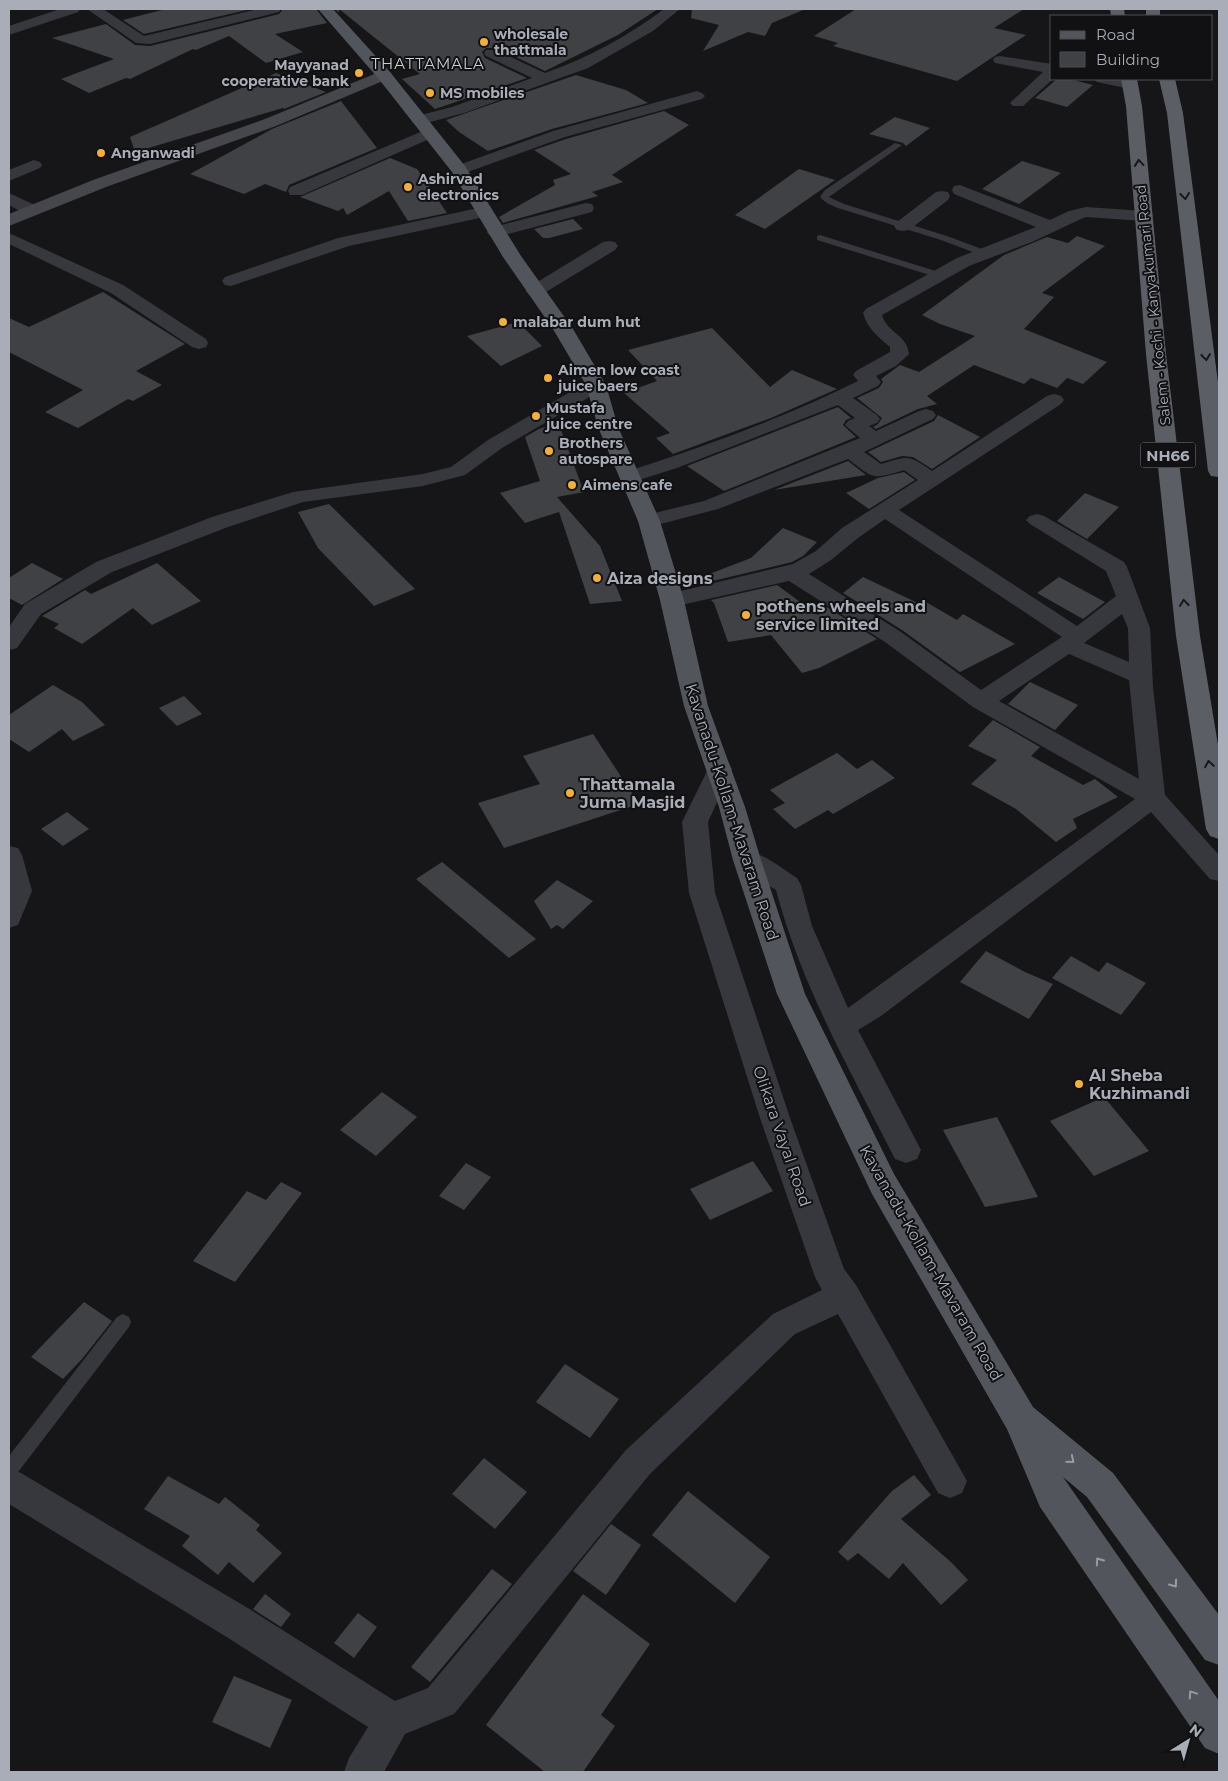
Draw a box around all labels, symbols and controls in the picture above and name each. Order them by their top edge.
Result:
legend [1050,15,1213,80]
place label: wholesale thattmala [494,25,568,59]
text: Road [1096,25,1135,44]
marker: wholesale thattmala [478,36,490,48]
text: Building [1096,50,1160,69]
district label: THATTAMALA [371,54,485,73]
place label: Mayyanad cooperative bank [222,56,350,90]
marker: Mayyanad cooperative bank [353,67,365,79]
place label: MS mobiles [440,84,525,102]
marker: MS mobiles [424,87,436,99]
place label: Anganwadi [110,144,195,162]
marker: Anganwadi [95,147,107,159]
one-way arrow [1134,159,1145,167]
place label: Ashirvad electronics [417,170,500,204]
marker: Ashirvad electronics [402,181,414,193]
street label: Salem - Kochi - Kanyakumari Road [1131,184,1175,426]
one-way arrow [1180,192,1190,200]
place label: malabar dum hut [513,313,641,331]
marker: malabar dum hut [497,316,509,328]
one-way arrow [1200,353,1210,362]
place label: Aimen low coast juice baers [556,361,680,395]
marker: Aimen low coast juice baers [542,372,554,384]
place label: Mustafa juice centre [544,399,633,433]
marker: Mustafa juice centre [530,410,542,422]
place label: Brothers autospare [559,434,633,468]
road number: NH66 [1140,442,1196,468]
marker: Brothers autospare [543,445,555,457]
place label: Aimens cafe [581,476,673,494]
marker: Aimens cafe [566,479,578,491]
place label: Aiza designs [606,569,713,588]
marker: Aiza designs [591,572,603,584]
place label: pothens wheels and service limited [756,597,926,634]
one-way arrow [1179,599,1190,607]
marker: pothens wheels and service limited [740,609,752,621]
street label: Kavanadu-Kollam-Mavaram Road [681,681,783,943]
one-way arrow [1204,759,1214,768]
place label: Thattamala Juma Masjid [579,775,685,812]
marker: Thattamala Juma Masjid [564,787,576,799]
street label: Olikara Vayal Road [749,1063,815,1209]
place label: Al Sheba Kuzhimandi [1088,1066,1190,1103]
marker: Al Sheba Kuzhimandi [1073,1078,1085,1090]
street label: Kavanadu-Kollam-Mavaram Road [856,1142,1006,1384]
one-way arrow [1065,1455,1074,1464]
one-way arrow [1096,1557,1105,1566]
one-way arrow [1168,1579,1177,1588]
one-way arrow [1189,1690,1198,1700]
north arrow [1163,1716,1213,1766]
text: N [1186,1720,1206,1741]

